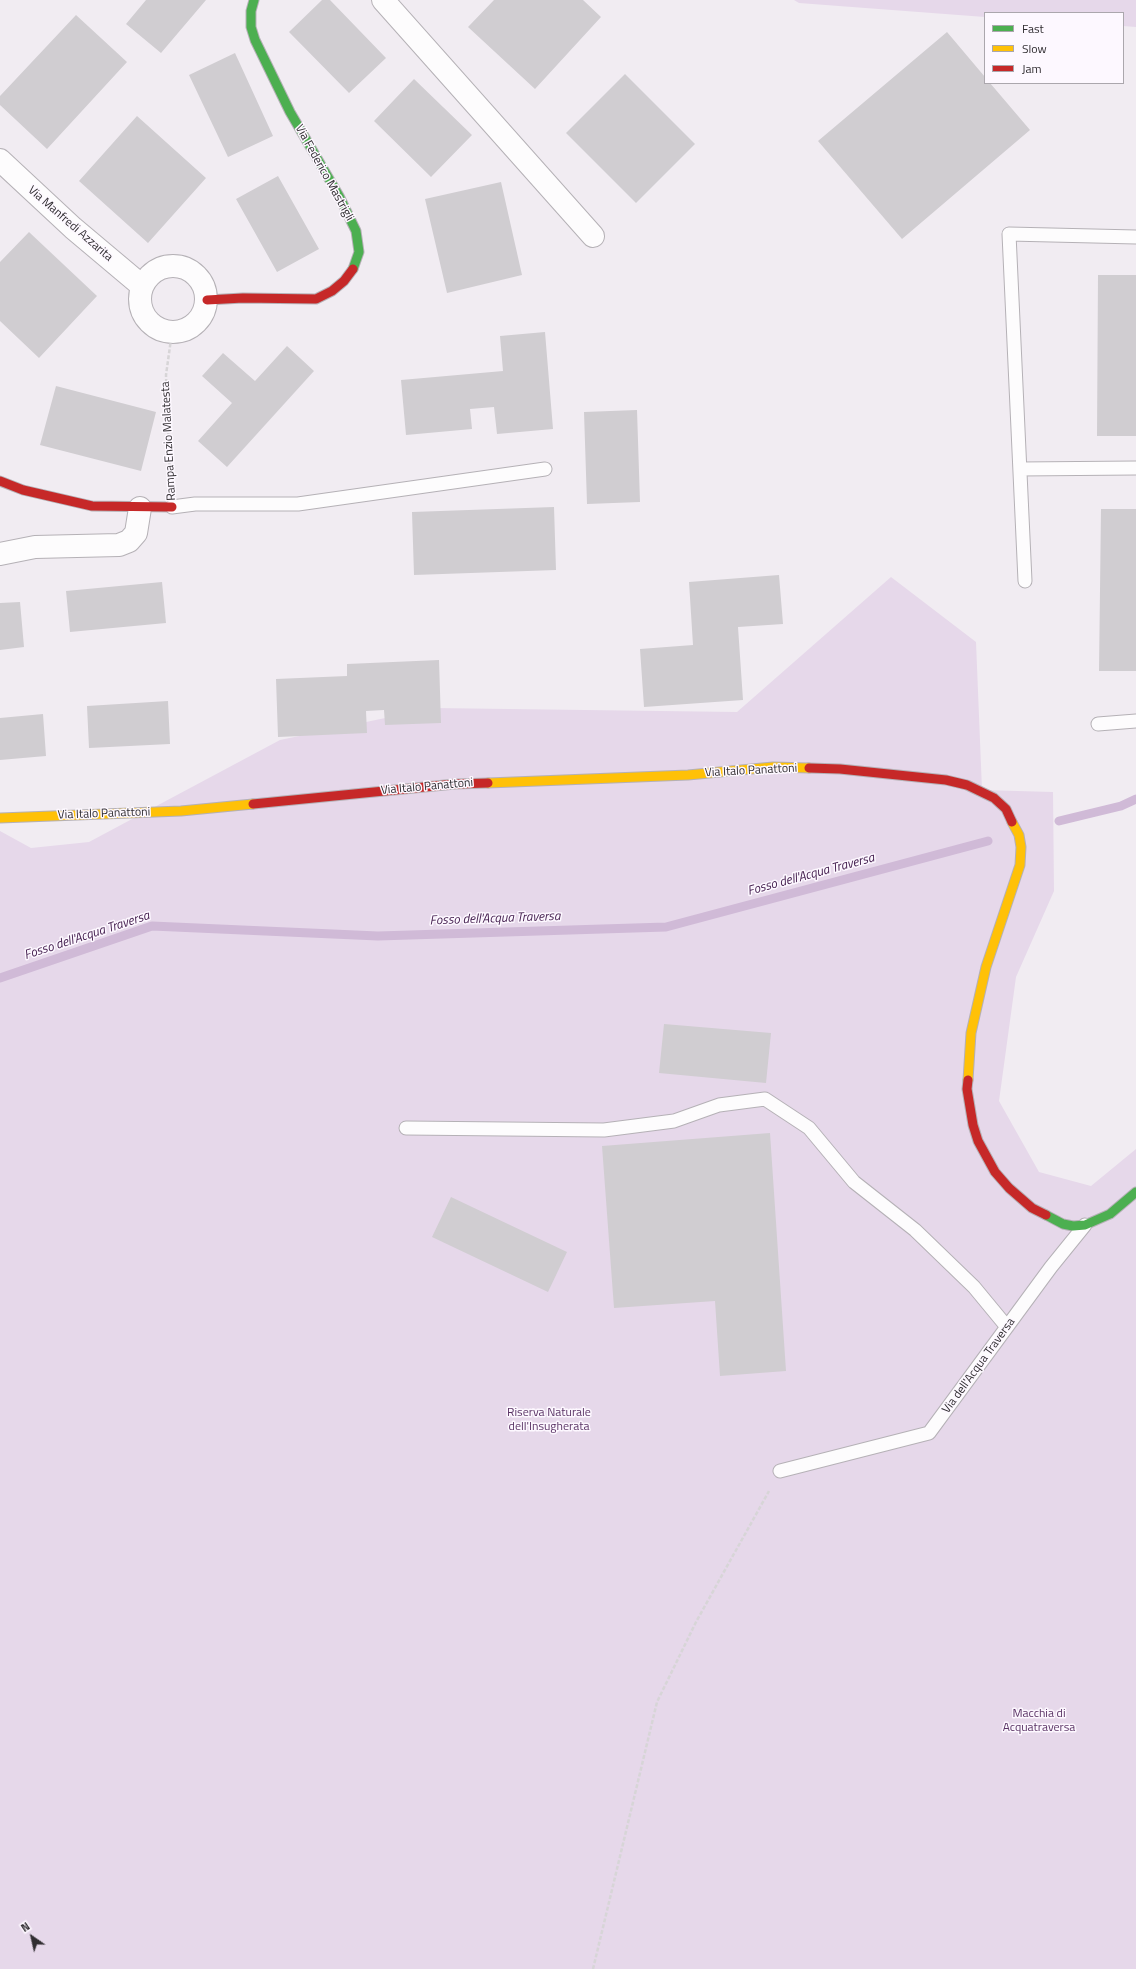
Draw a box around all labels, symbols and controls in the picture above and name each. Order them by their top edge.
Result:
legend [984,12,1124,84]
text: Fast [1022,19,1044,38]
text: Slow [1022,39,1047,58]
text: Jam [1022,59,1042,78]
street label: Via Federico Mastrigli [292,122,356,224]
street label: Via Manfredi Azzarita [25,183,115,265]
street label: Rampa Enzio Malatesta [159,381,179,501]
street label: Via Italo Panattoni [704,761,798,781]
street label: Via Italo Panattoni [380,776,474,798]
street label: Via Italo Panattoni [58,805,150,823]
water label: Fosso dell'Acqua Traversa [746,851,876,899]
water label: Fosso dell'Acqua Traversa [22,908,152,964]
water label: Fosso dell'Acqua Traversa [429,909,561,929]
street label: Via dell'Acqua Traversa [939,1315,1019,1417]
park label: Riserva Naturale dell'Insugherata [507,1406,591,1434]
park label: Macchia di Acquatraversa [1003,1707,1075,1735]
north arrow [12,1917,52,1957]
text: N [18,1918,33,1936]

